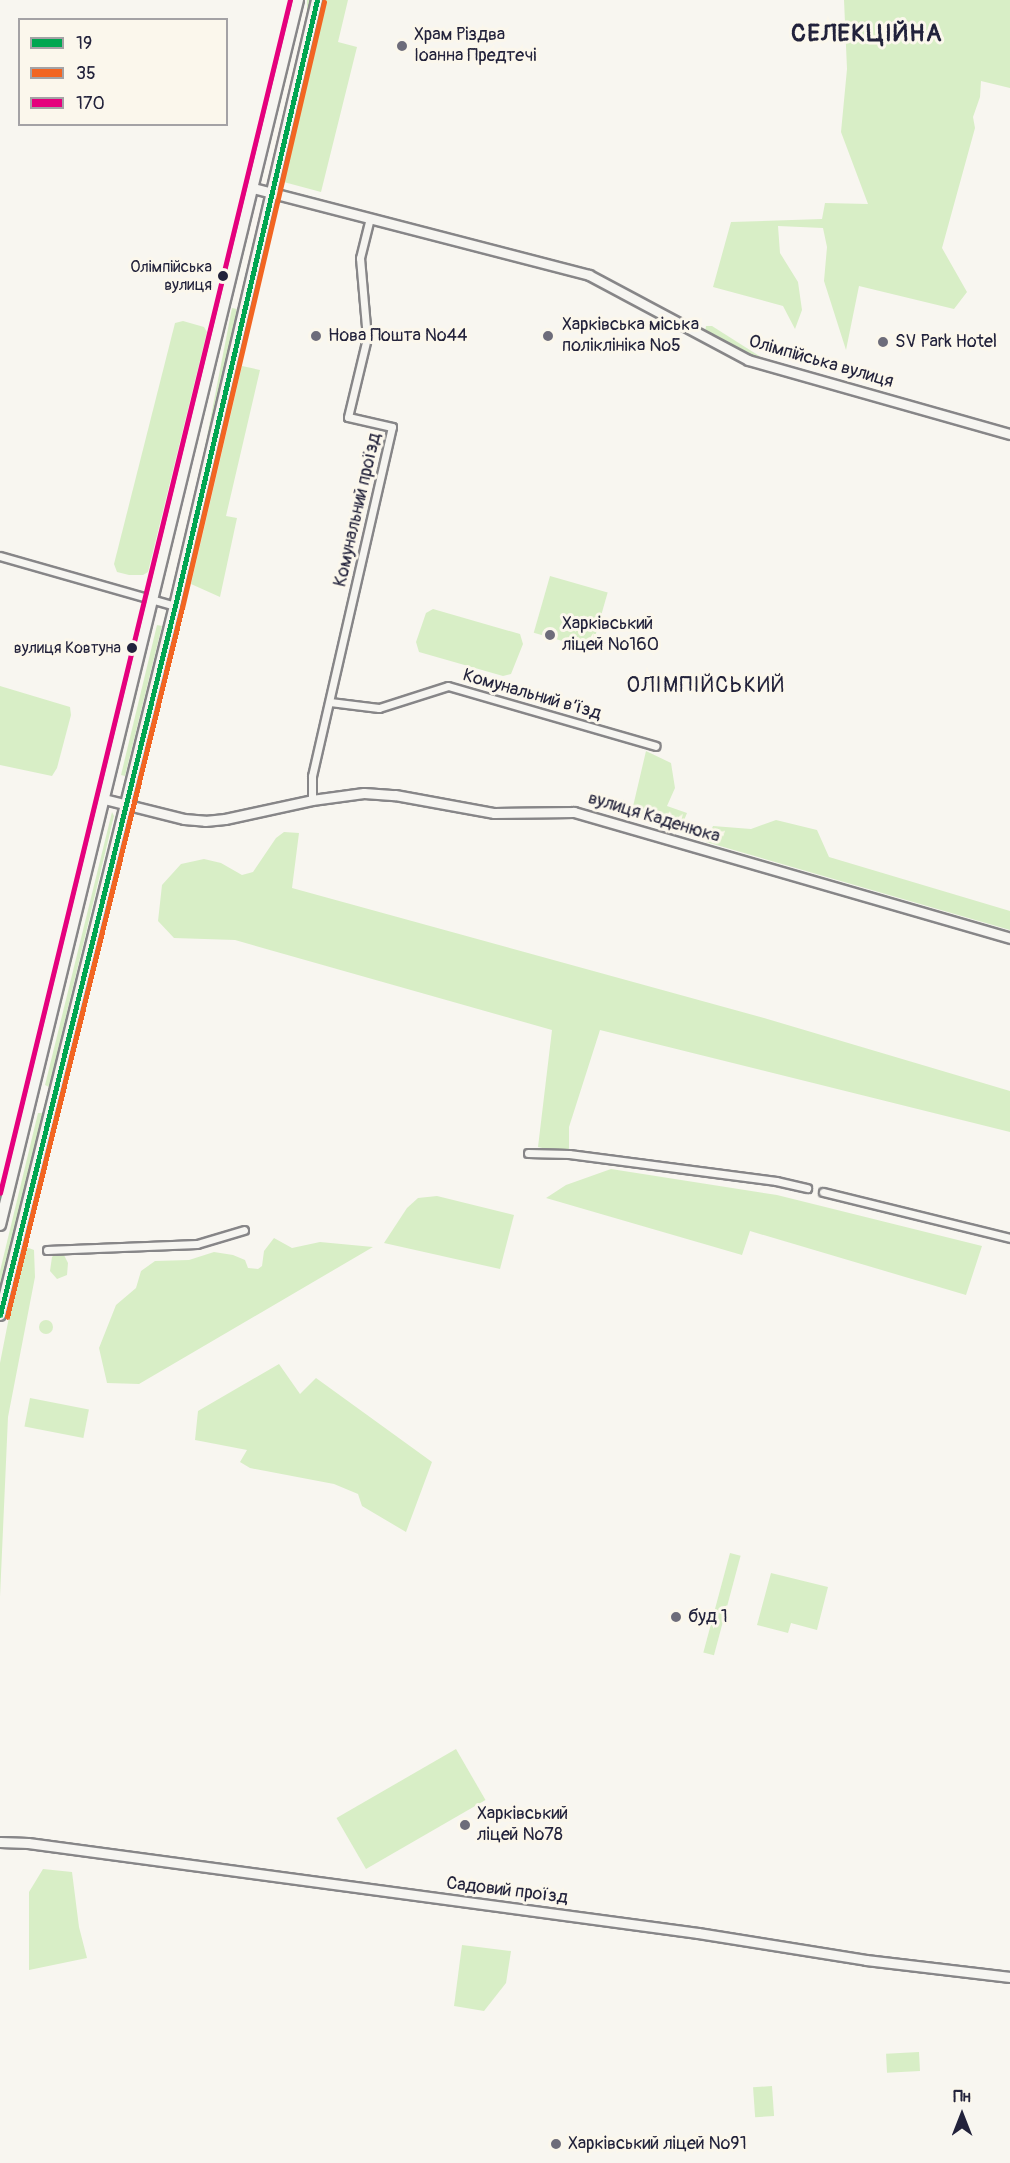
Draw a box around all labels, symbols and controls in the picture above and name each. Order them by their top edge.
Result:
legend [18,18,228,126]
district label: СЕЛЕКЦІЙНА [791,20,943,48]
place label: Храм Різдва Іоанна Предтечі [414,25,537,68]
text: 19 [76,32,92,55]
marker: Храм Різдва Іоанна Предтечі [395,39,409,53]
text: 35 [76,62,96,85]
text: 170 [76,92,105,115]
place label: Олімпійська вулиця [130,257,212,295]
marker: Олімпійська вулиця [217,270,229,282]
place label: Харківська міська поліклініка №5 [562,315,699,358]
place label: Нова Пошта №44 [328,325,467,347]
marker: Харківська міська поліклініка №5 [539,327,557,345]
marker: Нова Пошта №44 [309,329,323,343]
street label: Олімпійська вулиця [746,331,896,393]
place label: SV Park Hotel [895,331,997,353]
marker: SV Park Hotel [876,335,890,349]
street label: Комунальний проїзд [330,431,386,589]
place label: Харківський ліцей №160 [562,614,659,656]
marker: Харківський ліцей №160 [543,628,557,642]
place label: вулиця Ковтуна [14,638,121,658]
marker: вулиця Ковтуна [126,642,138,654]
street label: Комунальний в’їзд [460,665,604,725]
district label: ОЛІМПІЙСЬКИЙ [627,673,785,699]
street label: вулиця Каденюка [585,788,723,848]
place label: буд 1 [688,1606,728,1628]
marker: буд 1 [669,1610,683,1624]
place label: Харківський ліцей №78 [477,1804,568,1846]
marker: Харківський ліцей №78 [458,1818,472,1832]
street label: Садовий проїзд [445,1873,569,1909]
north arrow [932,2085,992,2145]
text: Пн [953,2087,971,2107]
place label: Харківський ліцей №91 [568,2133,747,2155]
marker: Харківський ліцей №91 [549,2137,563,2151]

